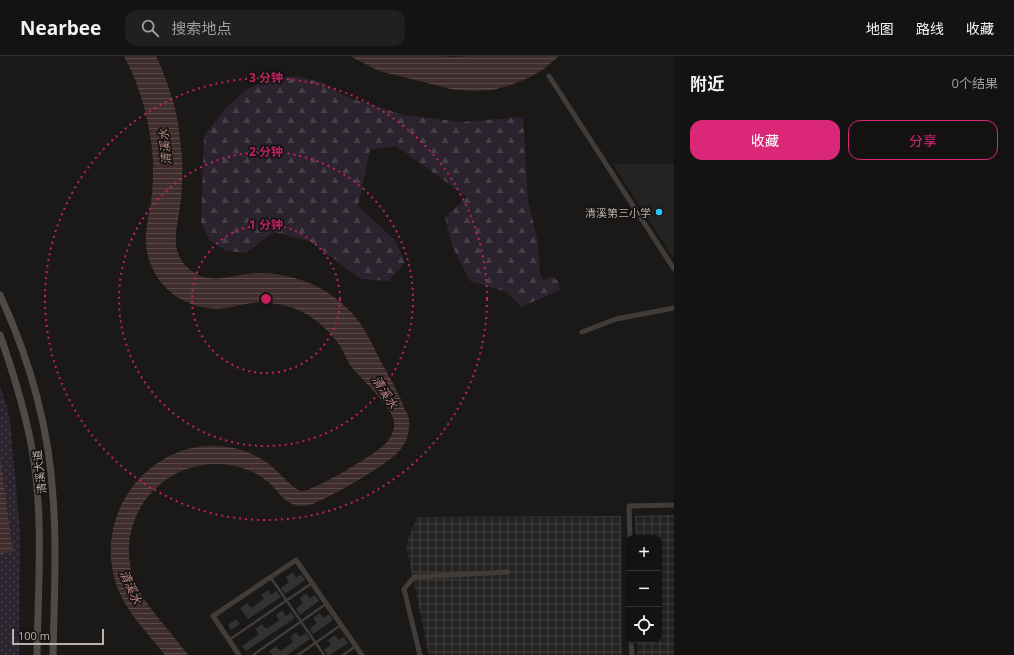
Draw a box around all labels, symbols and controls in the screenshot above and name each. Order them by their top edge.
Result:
search box [125,10,405,46]
text: Nearbee [20,15,101,41]
icon: search [139,17,161,39]
text: 搜索地点 [171,18,231,38]
text: 地图 [866,19,894,38]
text: 路线 [916,19,944,38]
text: 收藏 [966,19,994,38]
text: 3 分钟 [249,69,283,86]
text: 附近 [690,72,724,95]
text: 0个结果 [952,74,998,92]
button: 收藏 [690,120,840,160]
button: 分享 [848,120,998,160]
water label: 清溪水 [155,127,175,166]
text: 2 分钟 [249,143,283,160]
place label: 清溪第三小学 [585,205,651,220]
marker: 清溪第三小学 [654,207,664,217]
text: 1 分钟 [249,216,283,233]
centre of rings [259,292,273,306]
water label: 清溪水 [368,372,402,413]
street label: 清溪大道 [29,449,49,495]
map controls [626,535,662,643]
button: + [626,535,662,571]
water label: 清溪水 [116,567,146,608]
button: − [626,571,662,607]
button: locate [626,607,662,643]
scale bar [12,627,104,646]
text: 100 m [18,628,50,643]

